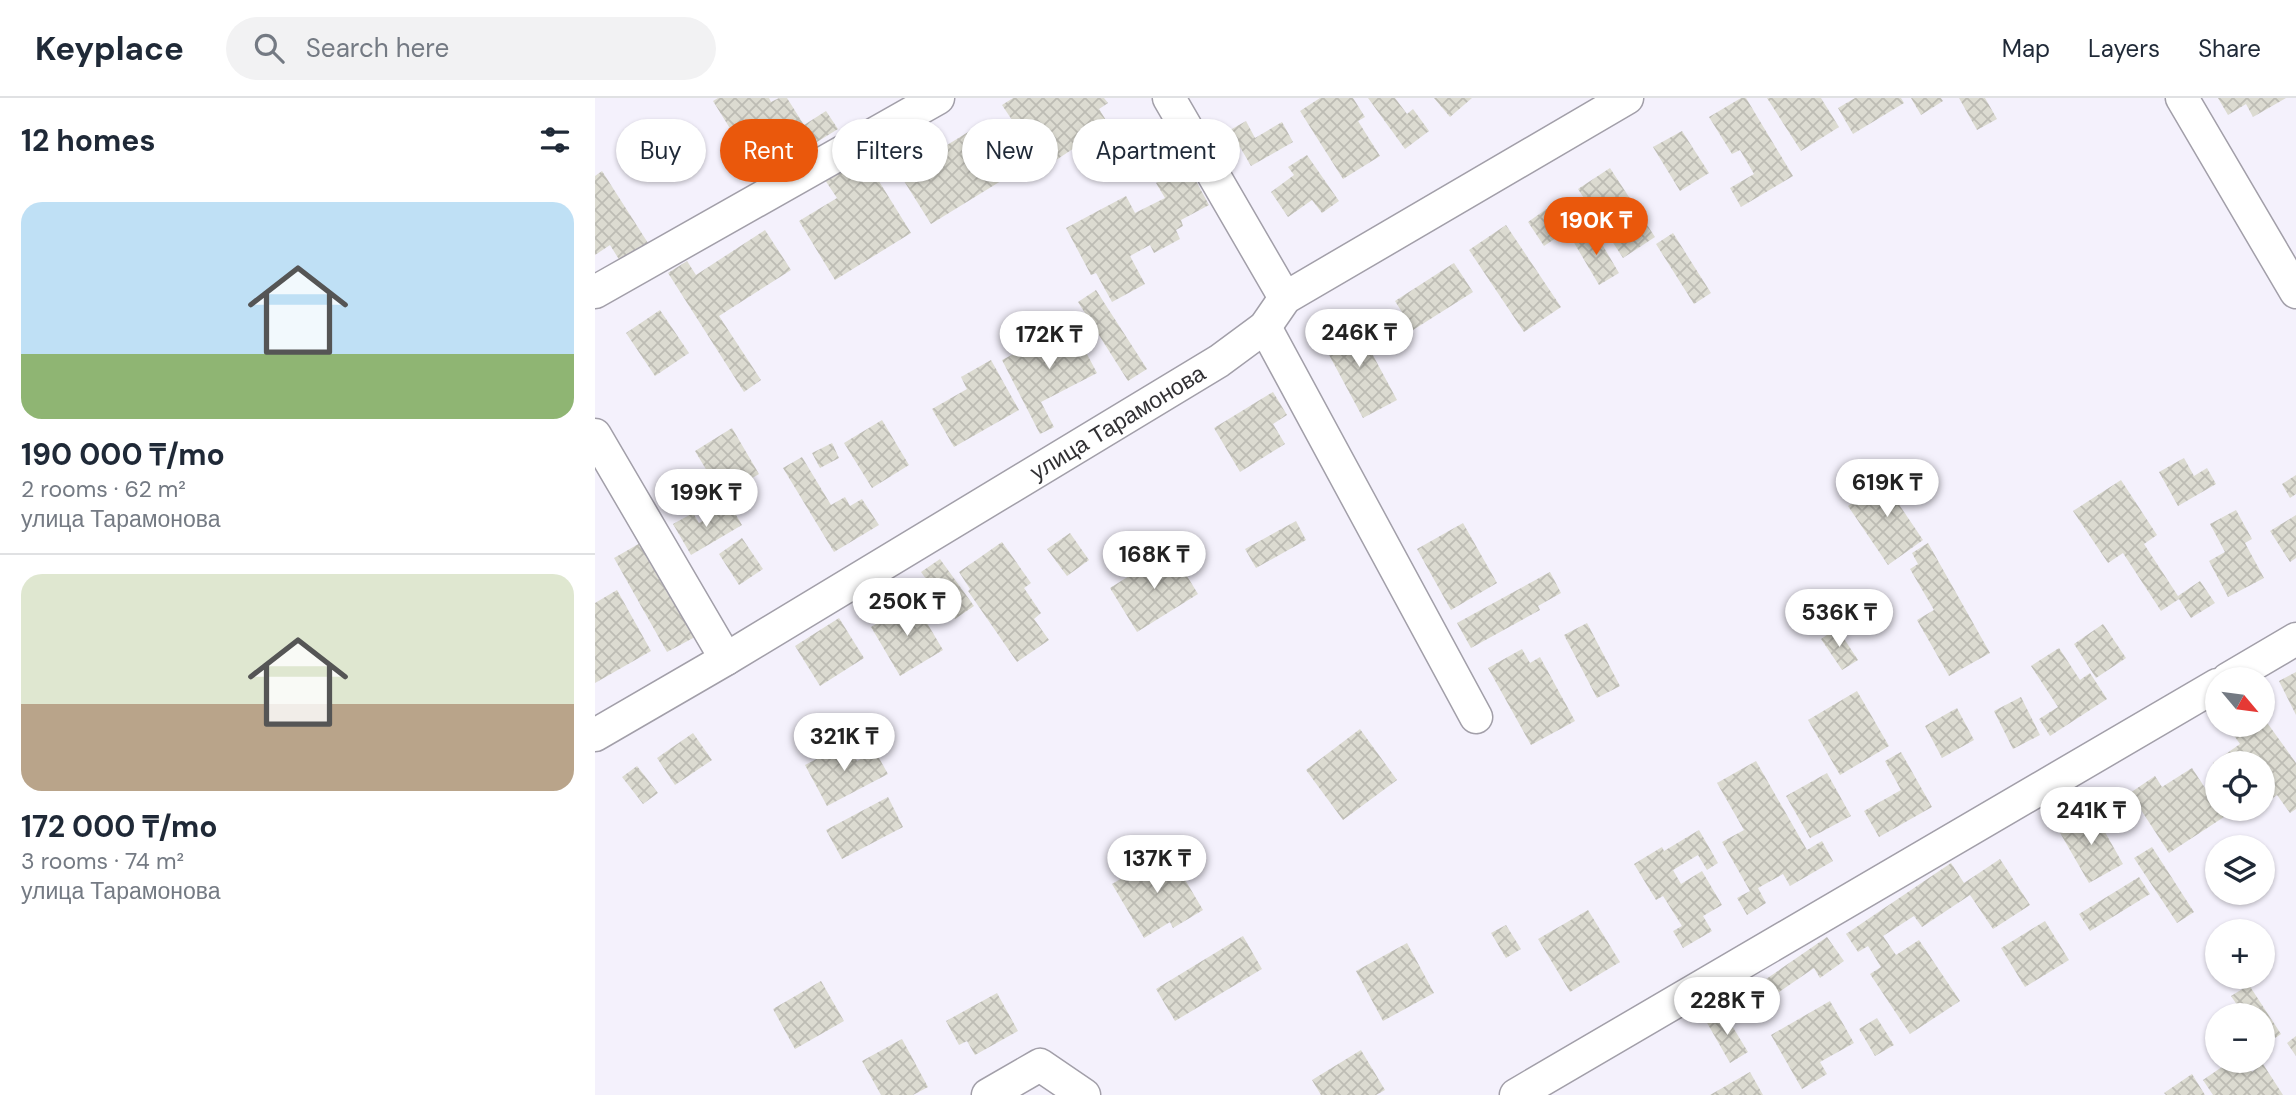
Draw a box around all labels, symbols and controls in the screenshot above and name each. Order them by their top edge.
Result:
search box [226,17,716,80]
text: Keyplace [35,27,184,70]
icon: search [250,29,288,67]
text: Search here [306,31,449,65]
text: Map [2002,33,2050,64]
text: Layers [2088,33,2160,64]
text: Share [2198,33,2261,64]
chip: Buy [616,119,706,182]
chip: Rent [720,119,818,182]
chip: Filters [832,119,948,182]
chip: New [962,119,1058,182]
chip: Apartment [1072,119,1240,182]
text: 12 homes [21,121,155,160]
icon: filters [536,121,574,159]
pin: 190K ₸ [1539,198,1653,257]
text: 190K ₸ [1560,205,1632,235]
icon: home [235,247,361,373]
pin: 246K ₸ [1302,310,1416,369]
pin: 172K ₸ [992,312,1106,371]
text: 246K ₸ [1321,317,1397,347]
text: 172K ₸ [1016,319,1082,349]
street label: улица Тарамонова [1024,358,1211,487]
text: 190 000 ₸/mo [21,435,225,474]
pin: 619K ₸ [1830,460,1944,519]
text: 619K ₸ [1852,467,1922,497]
pin: 199K ₸ [649,470,763,529]
text: 2 rooms · 62 m² [21,474,186,504]
text: 199K ₸ [671,477,741,507]
text: улица Тарамонова [21,504,221,534]
pin: 168K ₸ [1097,532,1211,591]
text: 168K ₸ [1119,539,1189,569]
pin: 250K ₸ [850,578,964,638]
text: 250K ₸ [869,586,945,616]
pin: 536K ₸ [1782,589,1896,649]
text: 536K ₸ [1801,597,1877,627]
icon: home [235,619,361,745]
north arrow [2205,667,2275,737]
map controls [2205,667,2275,1073]
pin: 321K ₸ [787,714,901,773]
text: 321K ₸ [810,721,878,751]
button: locate [2205,751,2275,821]
pin: 241K ₸ [2034,788,2148,847]
text: 241K ₸ [2056,795,2126,825]
text: 172 000 ₸/mo [21,807,218,846]
button: layers [2205,835,2275,905]
pin: 137K ₸ [1100,836,1214,895]
text: 137K ₸ [1123,843,1191,873]
text: 3 rooms · 74 m² [21,846,184,876]
text: улица Тарамонова [21,876,221,906]
button: + [2205,919,2275,989]
pin: 228K ₸ [1670,978,1784,1037]
text: 228K ₸ [1690,985,1764,1015]
button: − [2205,1003,2275,1073]

